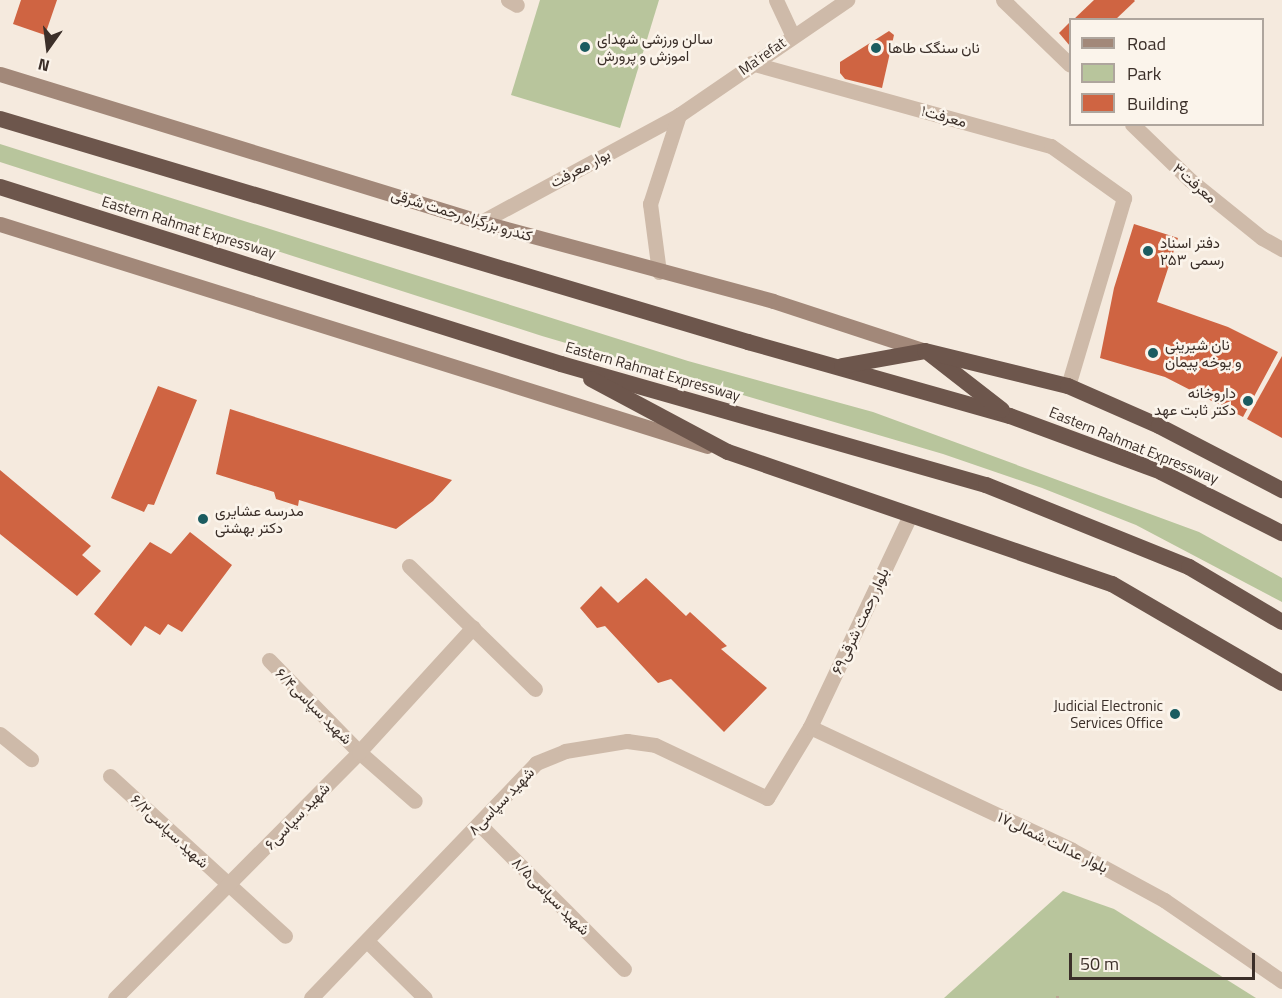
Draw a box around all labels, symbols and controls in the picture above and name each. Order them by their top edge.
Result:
north arrow [18,18,78,78]
legend [1069,18,1264,126]
place label: سالن ورزشی شهدای اموزش و پرورش [597,29,713,64]
text: Road [1127,30,1166,57]
street label: Ma'refat [735,33,789,79]
place label: نان سنگک طاها [888,39,980,57]
marker: سالن ورزشی شهدای اموزش و پرورش [578,40,592,54]
marker: نان سنگک طاها [869,41,883,55]
text: N [35,52,52,78]
text: Park [1127,60,1161,87]
text: Building [1127,90,1188,117]
street label: معرفت۱ [919,101,969,131]
street label: بوار معرفت [547,145,613,191]
street label: معرفت۳ [1169,159,1221,207]
street label: کندرو بزرگراه رحمت شرقی [389,185,535,245]
street label: Eastern Rahmat Expressway [100,192,278,262]
place label: دفتر اسناد رسمی ۲۵۳ [1160,233,1224,268]
marker: دفتر اسناد رسمی ۲۵۳ [1141,244,1155,258]
place label: نان شیرینی و یوخه پیمان [1165,335,1242,370]
street label: Eastern Rahmat Expressway [563,337,743,405]
marker: نان شیرینی و یوخه پیمان [1146,346,1160,360]
place label: داروخانه دکتر ثابت عهد [1154,383,1236,418]
marker: داروخانه دکتر ثابت عهد [1241,394,1255,408]
street label: Eastern Rahmat Expressway [1047,403,1221,487]
place label: مدرسه عشایری دکتر بهشتی [215,501,304,536]
marker: مدرسه عشایری دکتر بهشتی [196,512,210,526]
street label: بلوار رحمت شرقی۶۹ [827,565,893,677]
street label: شهید سپاسی۶/۴ [272,664,356,748]
place label: Judicial Electronic Services Office [1053,696,1163,731]
marker: Judicial Electronic Services Office [1168,707,1182,721]
street label: شهید سپاسی۸ [464,763,538,839]
street label: شهید سپاسی۶ [261,779,333,853]
street label: شهید سپاسی۶/۲ [127,790,213,872]
street label: بلوار عدالت شمالی۱۷ [995,808,1111,876]
street label: شهید سپاسی۸/۵ [508,853,594,939]
scale bar [1072,941,1258,979]
text: 50 m [1080,950,1119,977]

